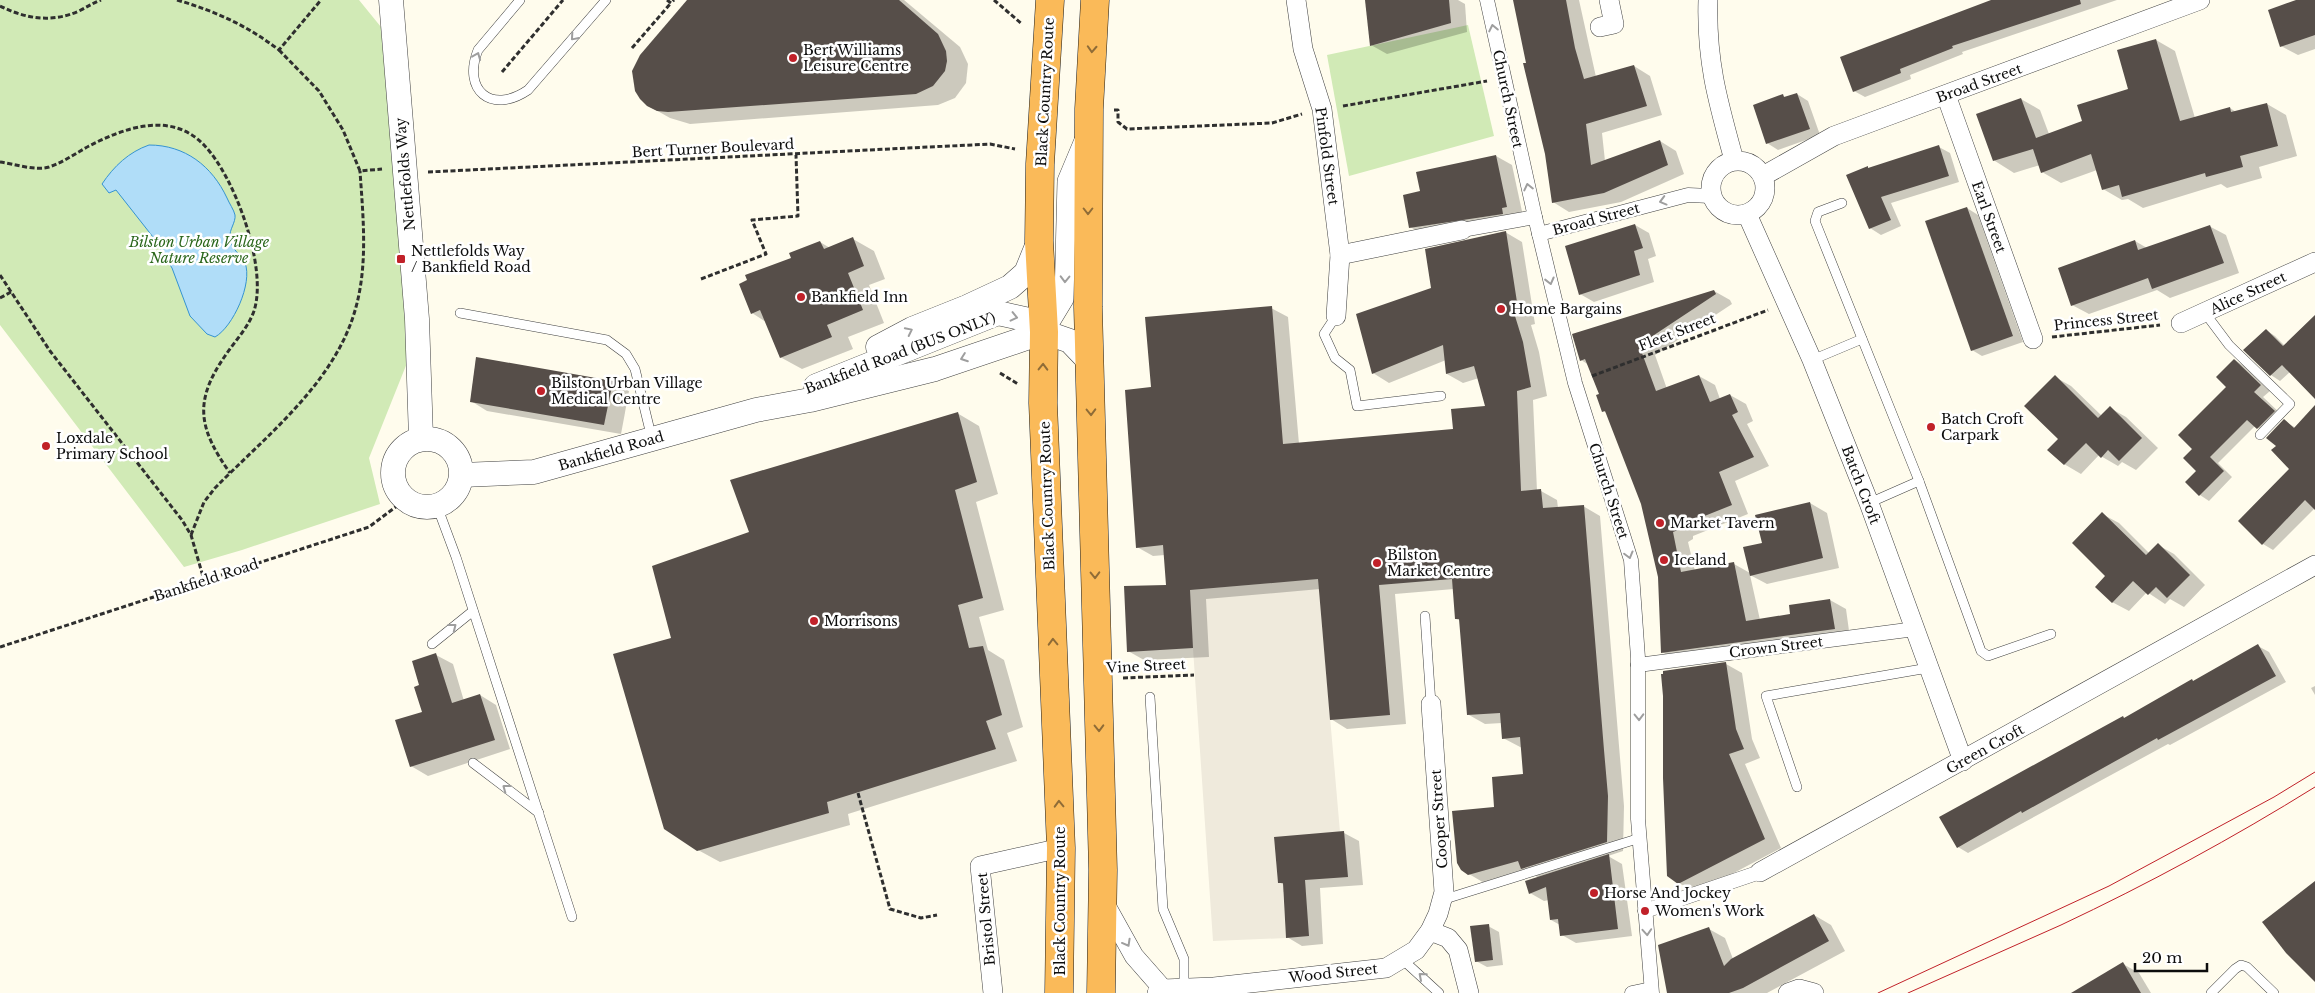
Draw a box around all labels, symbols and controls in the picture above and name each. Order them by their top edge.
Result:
street label: Black Country Route [1032,17,1058,167]
one-way arrow [1488,23,1499,32]
one-way arrow [570,31,579,40]
place label: Bert Williams Leisure Centre [803,41,909,75]
one-way arrow [1087,45,1098,53]
street label: Church Street [1489,48,1527,150]
one-way arrow [471,52,481,61]
marker: Bert Williams Leisure Centre [787,52,799,64]
street label: Broad Street [1934,59,2025,107]
street label: Pinfold Street [1311,106,1343,207]
street label: Nettlefolds Way [391,117,419,231]
street label: Bert Turner Boulevard [631,135,795,161]
street label: Earl Street [1968,179,2011,256]
one-way arrow [1523,182,1534,191]
one-way arrow [1660,196,1668,206]
street label: Broad Street [1550,199,1642,239]
one-way arrow [1083,208,1093,215]
park label: Bilston Urban Village Nature Reserve [128,233,270,267]
place label: Nettlefolds Way / Bankfield Road [411,242,531,276]
marker: Nettlefolds Way / Bankfield Road [395,253,407,265]
street label: Alice Street [2206,267,2290,319]
one-way arrow [1060,276,1070,283]
one-way arrow [1544,277,1555,286]
place label: Bankfield Inn [811,288,908,306]
marker: Bankfield Inn [795,291,807,303]
place label: Home Bargains [1511,300,1622,318]
marker: Home Bargains [1495,303,1507,315]
street label: Princess Street [2053,305,2160,334]
street label: Bankfield Road (BUS ONLY) [802,308,998,398]
street label: Fleet Street [1636,309,1719,355]
one-way arrow [1009,311,1018,322]
one-way arrow [904,327,913,337]
one-way arrow [961,352,969,362]
one-way arrow [1038,363,1048,371]
place label: Bilston Urban Village Medical Centre [551,374,703,408]
marker: Bilston Urban Village Medical Centre [535,385,547,397]
one-way arrow [1086,408,1096,416]
place label: Batch Croft Carpark [1941,410,2025,444]
street label: Black Country Route [1035,421,1059,571]
marker: Batch Croft Carpark [1925,421,1937,433]
street label: Bankfield Road [556,427,666,475]
place label: Loxdale Primary School [56,429,169,463]
marker: Loxdale Primary School [40,440,52,452]
street label: Church Street [1585,441,1633,542]
street label: Batch Croft [1838,443,1885,528]
place label: Market Tavern [1670,514,1775,532]
marker: Market Tavern [1654,517,1666,529]
place label: Bilston Market Centre [1387,546,1491,580]
one-way arrow [1624,550,1634,559]
place label: Iceland [1674,551,1727,569]
street label: Bankfield Road [151,554,261,605]
marker: Iceland [1658,554,1670,566]
marker: Bilston Market Centre [1371,557,1383,569]
one-way arrow [1090,571,1100,579]
place label: Morrisons [824,612,898,630]
marker: Morrisons [808,615,820,627]
one-way arrow [447,625,456,633]
street label: Crown Street [1728,632,1825,662]
one-way arrow [1048,638,1058,646]
street label: Vine Street [1105,655,1187,677]
one-way arrow [1634,714,1644,721]
street label: Green Croft [1943,720,2028,778]
one-way arrow [1094,724,1104,732]
street label: Cooper Street [1427,768,1451,869]
one-way arrow [503,786,512,794]
one-way arrow [1054,800,1064,808]
street label: Black Country Route [1051,826,1069,976]
street label: Bristol Street [973,871,999,966]
place label: Horse And Jockey [1604,884,1731,902]
marker: Horse And Jockey [1588,887,1600,899]
place label: Women's Work [1654,902,1765,920]
marker: Women's Work [1639,905,1651,917]
one-way arrow [1641,928,1652,936]
one-way arrow [1120,938,1130,947]
scale bar [2135,940,2208,972]
text: 20 m [2142,948,2182,967]
street label: Wood Street [1287,959,1379,987]
one-way arrow [1418,973,1427,982]

